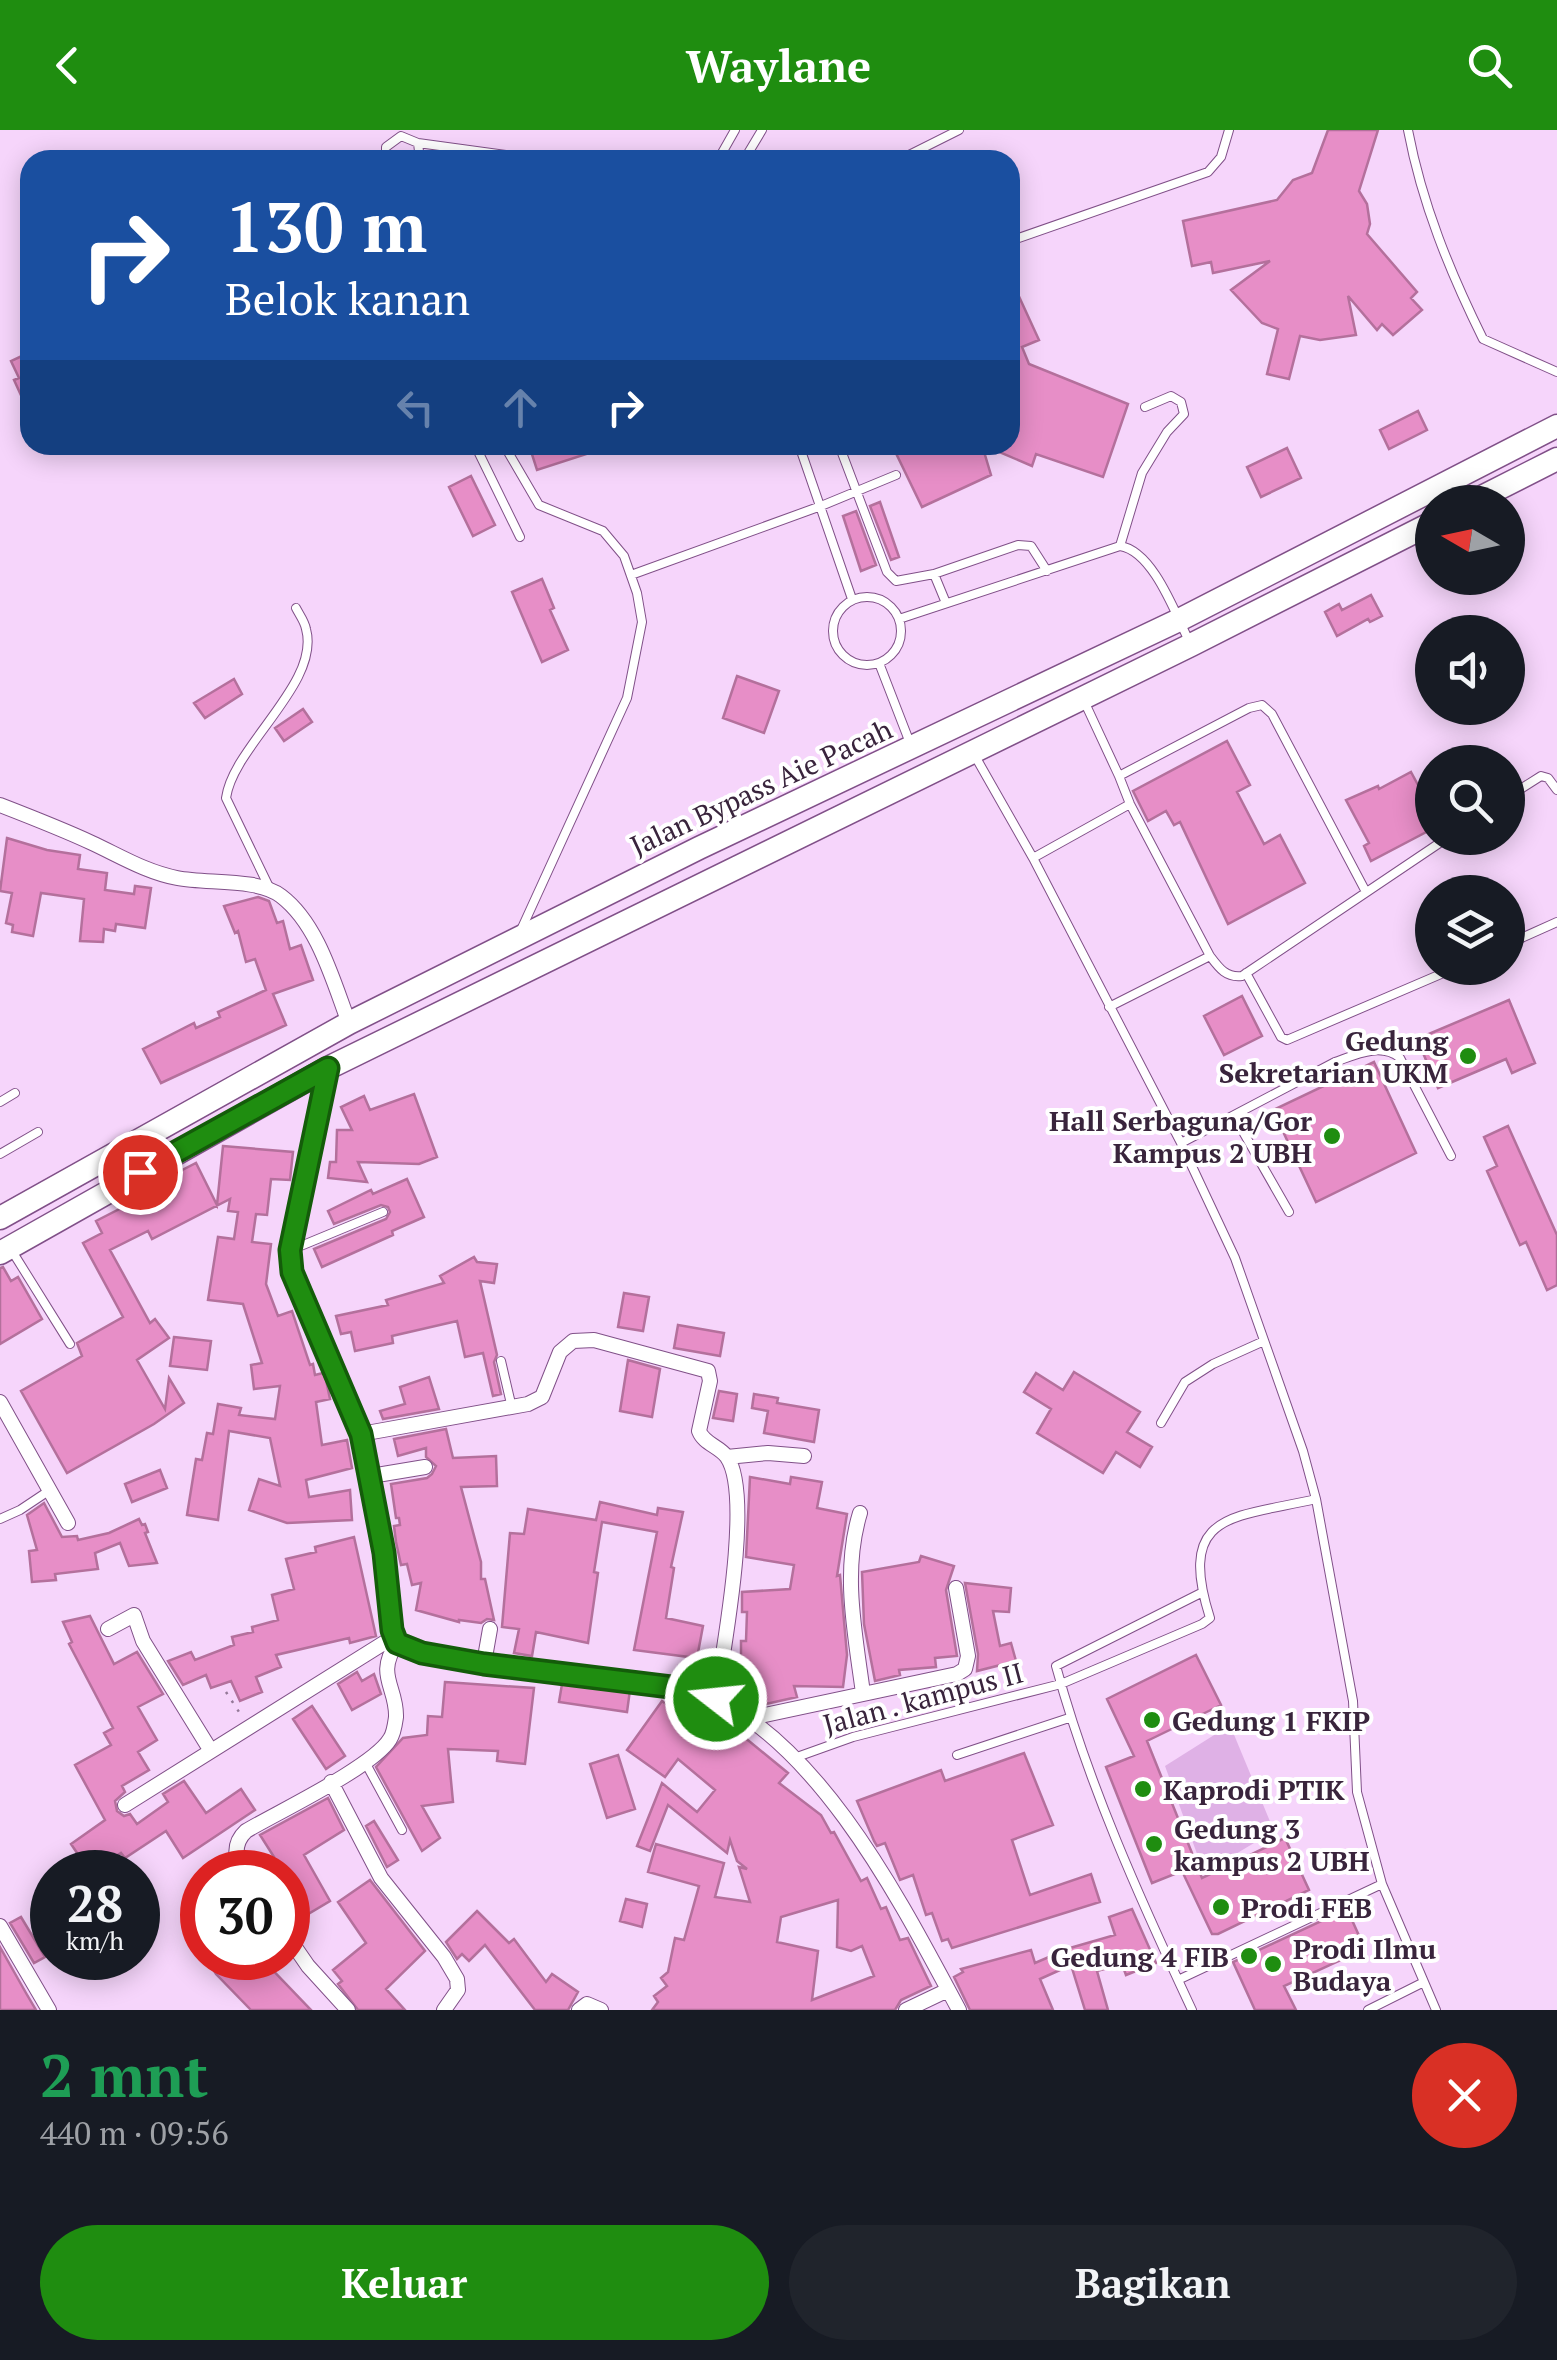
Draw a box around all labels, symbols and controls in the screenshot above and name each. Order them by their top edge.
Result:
text: Waylane [686,35,871,95]
icon: back [40,38,95,93]
icon: search [1462,38,1517,93]
text: 130 m [225,179,427,272]
icon: right [60,190,190,320]
text: Belok kanan [225,268,470,328]
icon: left [388,380,443,435]
icon: ahead [493,380,548,435]
icon: right [598,380,653,435]
north arrow [1415,485,1525,595]
map controls [1415,485,1525,985]
button: sound [1415,615,1525,725]
street label: Jalan Bypass Aie Pacah [624,710,898,864]
button: search [1415,745,1525,855]
button: layers [1415,875,1525,985]
place label: Gedung Sekretarian UKM [1219,1022,1449,1091]
marker: Gedung Sekretarian UKM [1457,1045,1479,1067]
place label: Hall Serbaguna/Gor Kampus 2 UBH [1049,1102,1312,1171]
marker: Hall Serbaguna/Gor Kampus 2 UBH [1321,1125,1343,1147]
pin [98,1130,183,1215]
icon: arrive [113,1145,168,1200]
position arrow [664,1647,768,1751]
street label: Jalan . kampus II [819,1654,1027,1742]
place label: Gedung 1 FKIP [1172,1702,1370,1739]
marker: Gedung 1 FKIP [1141,1709,1163,1731]
place label: Kaprodi PTIK [1163,1771,1345,1808]
marker: Kaprodi PTIK [1132,1778,1154,1800]
place label: Gedung 3 kampus 2 UBH [1174,1810,1370,1879]
marker: Gedung 3 kampus 2 UBH [1143,1833,1165,1855]
speed limit sign: 30 [180,1850,310,1980]
text: 28 [67,1870,123,1936]
place label: Prodi FEB [1241,1889,1372,1926]
marker: Prodi FEB [1210,1896,1232,1918]
text: km/h [66,1924,124,1957]
place label: Prodi Ilmu Budaya [1293,1930,1436,1999]
place label: Gedung 4 FIB [1050,1938,1229,1975]
marker: Gedung 4 FIB [1238,1945,1260,1967]
marker: Prodi Ilmu Budaya [1262,1953,1284,1975]
text: 2 mnt [40,2035,208,2114]
button: close [1412,2043,1517,2148]
text: 440 m · 09:56 [40,2112,228,2154]
button: Keluar [40,2225,769,2340]
button: Bagikan [789,2225,1517,2340]

